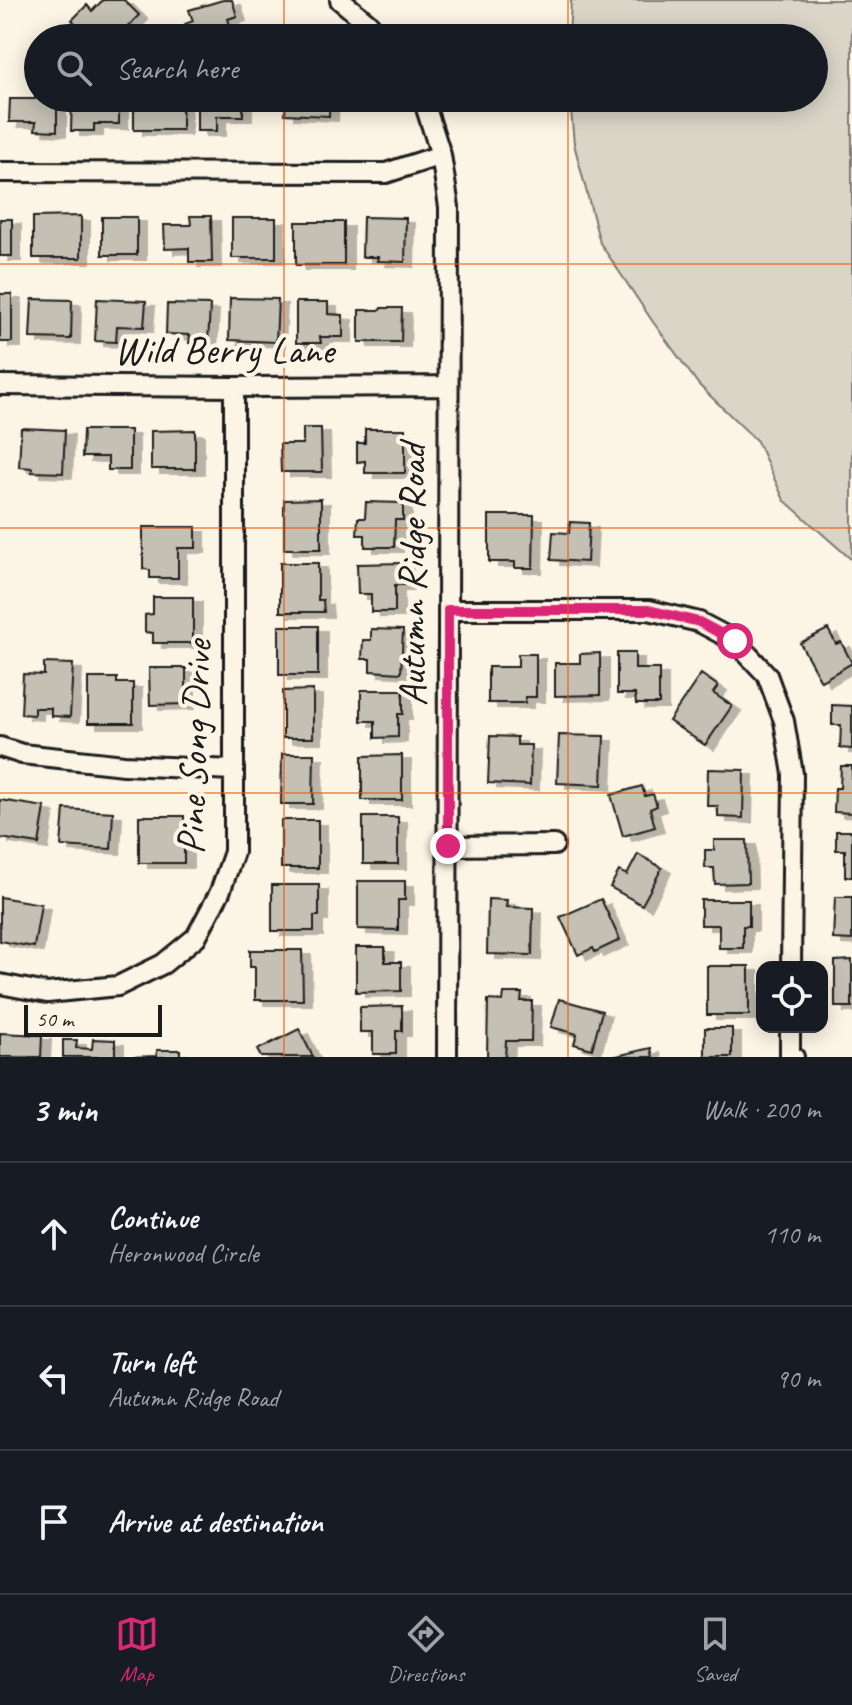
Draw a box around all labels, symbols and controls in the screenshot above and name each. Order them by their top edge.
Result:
search box [24,24,828,112]
icon: search [52,46,96,90]
text: Search here [116,49,238,87]
street label: Wild Berry Lane [114,325,337,375]
street label: Autumn Ridge Road [387,439,437,706]
route start [717,623,753,659]
street label: Pine Song Drive [165,636,223,855]
route end [430,828,466,864]
map controls [756,961,828,1033]
button: locate [756,961,828,1033]
scale bar [24,1001,162,1037]
text: 50 m [36,1005,73,1033]
text: 3 min [32,1088,97,1131]
text: Walk · 200 m [703,1093,820,1126]
text: Continue [108,1199,198,1237]
icon: ahead [32,1212,76,1256]
text: 110 m [764,1218,820,1251]
text: Heronwood Circle [108,1237,259,1270]
text: Turn left [108,1343,195,1381]
icon: left [32,1356,76,1400]
text: 90 m [776,1362,820,1395]
text: Autumn Ridge Road [108,1381,279,1414]
icon: arrive [32,1500,76,1544]
text: Arrive at destination [108,1503,323,1541]
tab: Map [115,1612,159,1688]
tab: Directions [388,1612,464,1688]
tab: Saved [693,1612,737,1688]

